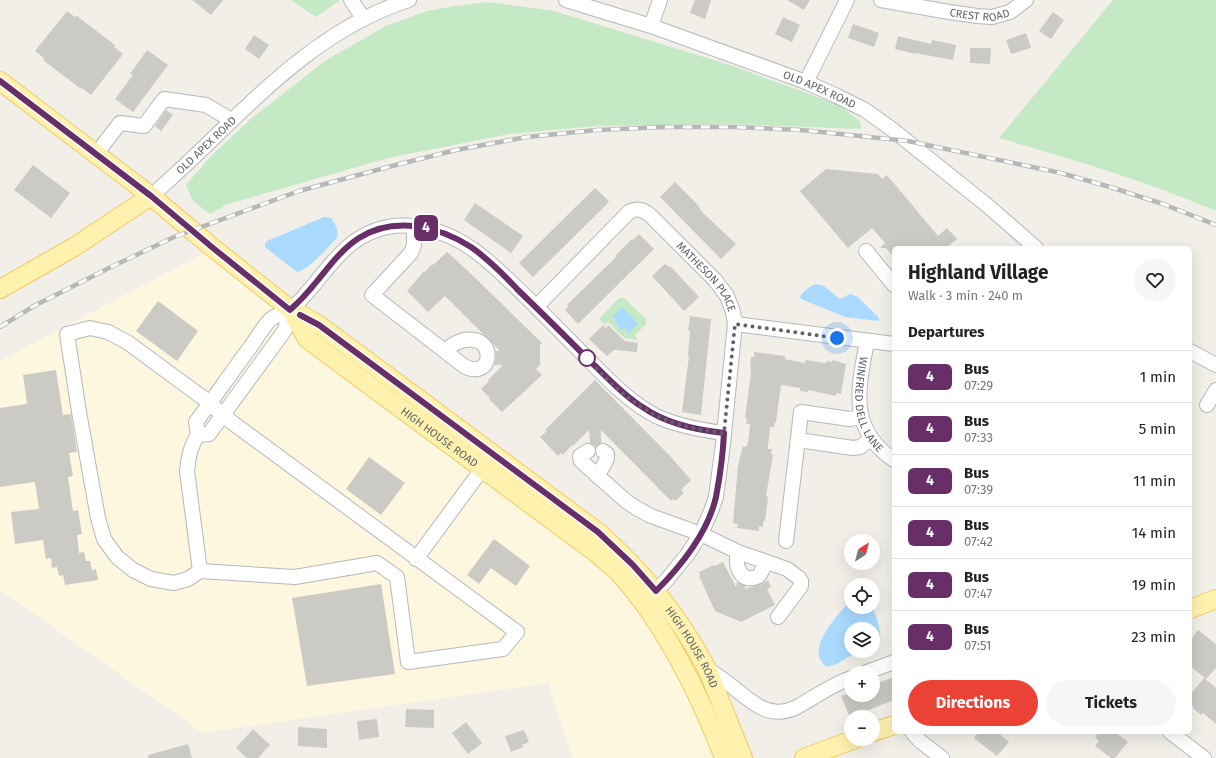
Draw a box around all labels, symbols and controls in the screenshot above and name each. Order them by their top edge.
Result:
street label: CREST ROAD [949,6,1011,25]
street label: OLD APEX ROAD [781,68,858,111]
street label: OLD APEX ROAD [174,114,239,177]
line badge: 4 [413,215,439,241]
text: 4 [422,219,430,236]
street label: MATHESON PLACE [674,239,738,314]
button: heart [1134,259,1176,301]
text: Highland Village [908,261,1048,284]
text: Walk · 3 min · 240 m [908,288,1023,303]
text: Departures [908,323,985,341]
your location [827,328,847,348]
unlabelled marker [578,349,596,367]
street label: WINFRED DELL LANE [852,356,886,455]
text: Bus [964,360,989,378]
text: 4 [926,368,934,385]
text: 1 min [1140,368,1176,386]
text: 07:29 [964,378,993,393]
street label: HIGH HOUSE ROAD [398,405,480,470]
text: Bus [964,412,989,430]
text: 4 [926,420,934,437]
text: 5 min [1139,420,1176,438]
text: 07:33 [964,430,993,445]
text: Bus [964,464,989,482]
text: 4 [926,472,934,489]
text: 11 min [1133,472,1176,490]
text: 07:39 [964,482,993,497]
text: Bus [964,516,989,534]
text: 4 [926,524,934,541]
text: 14 min [1132,524,1176,542]
north arrow [844,534,880,570]
map controls [844,534,880,746]
text: 07:42 [964,534,993,549]
text: Bus [964,568,989,586]
text: 4 [926,576,934,593]
text: 19 min [1132,576,1176,594]
button: locate [844,578,880,614]
text: 07:47 [964,586,992,601]
street label: HIGH HOUSE ROAD [662,604,720,690]
text: Bus [964,620,989,638]
button: layers [844,622,880,658]
text: 4 [926,628,934,645]
text: 23 min [1131,628,1176,646]
text: 07:51 [964,638,991,653]
button: + [844,666,880,702]
button: Directions [908,680,1038,726]
button: Tickets [1046,680,1176,726]
button: − [844,710,880,746]

